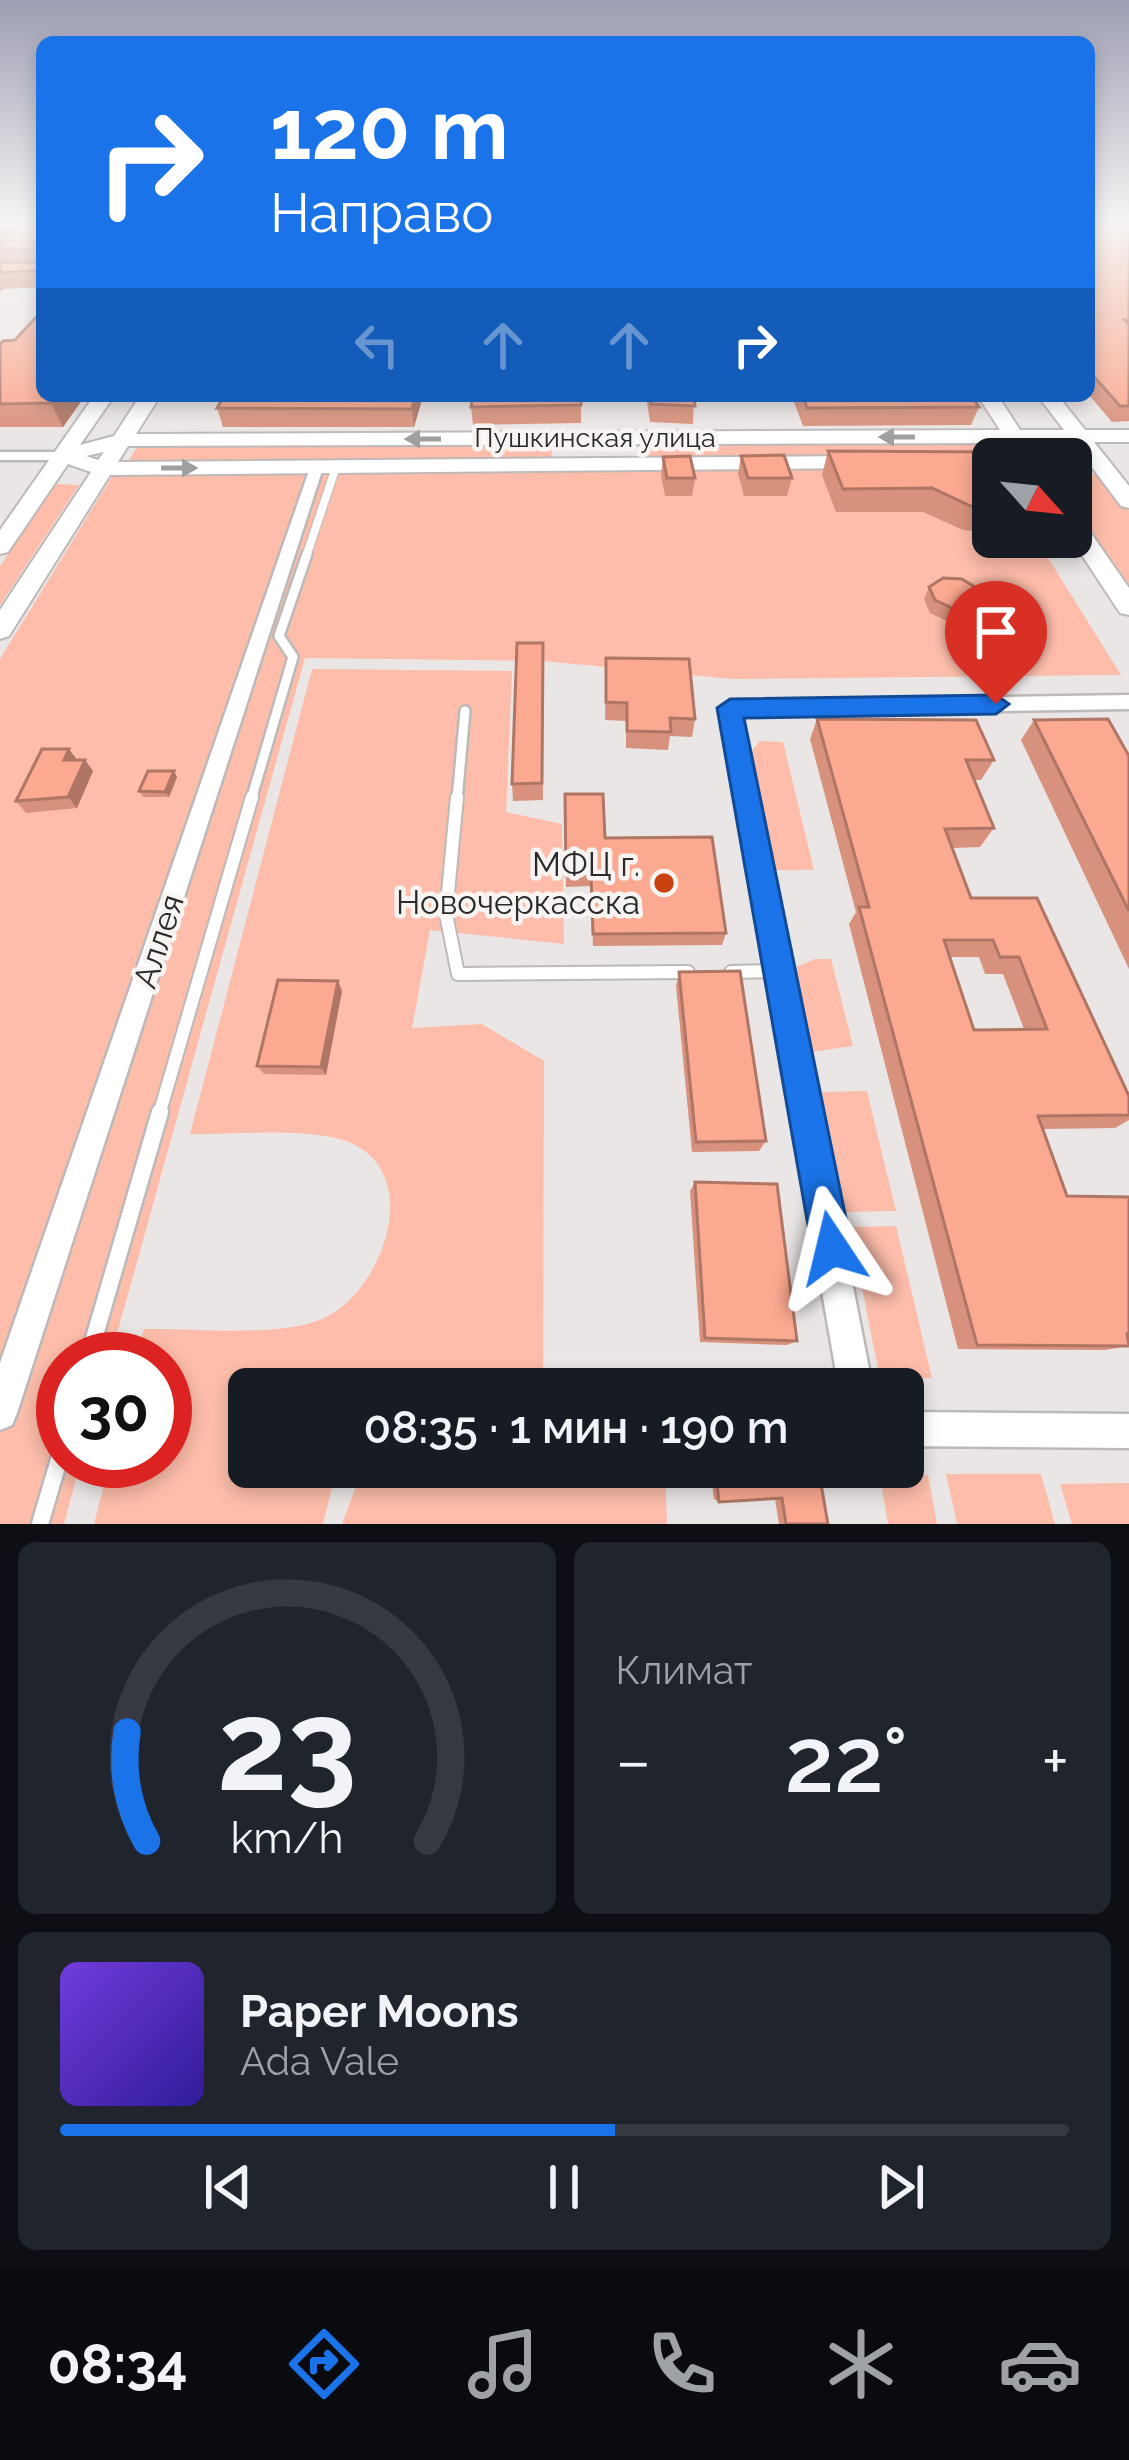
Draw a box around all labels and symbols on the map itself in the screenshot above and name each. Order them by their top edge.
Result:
street label: Пушкинская улица [474,422,716,453]
one-way arrow [877,427,915,447]
one-way arrow [403,429,441,448]
north arrow [972,438,1092,558]
one-way arrow [161,458,199,478]
pin [945,581,1047,704]
place label: МФЦ г. Новочеркасска [396,845,640,922]
marker: МФЦ г. Новочеркасска [651,870,677,896]
street label: Аллея [125,889,192,993]
position arrow [769,1185,895,1311]
speed limit sign: 30 [36,1332,192,1488]

